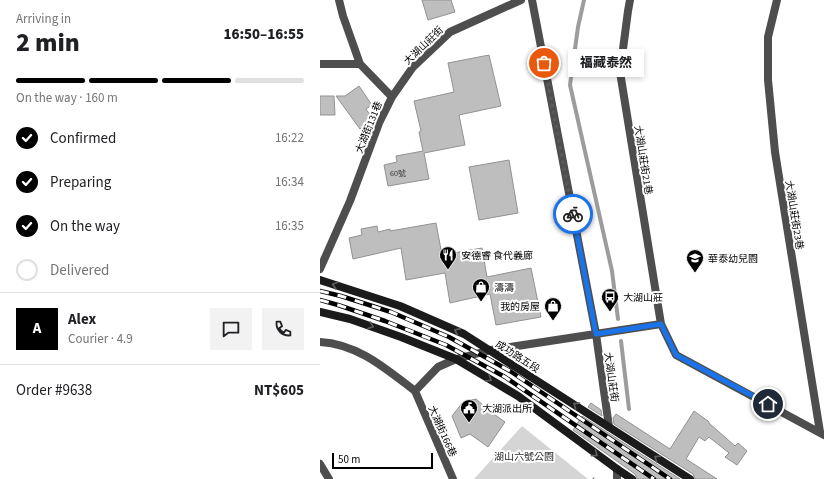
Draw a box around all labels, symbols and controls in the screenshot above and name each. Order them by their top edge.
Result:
text: Arriving in [16,10,71,28]
street label: 大湖山莊街 [401,23,447,68]
text: 2 min [16,24,80,61]
text: 16:50–16:55 [223,24,304,45]
pin [527,46,561,80]
callout: 福藏泰然 [568,49,644,77]
icon: bag [533,52,555,74]
text: 福藏泰然 [580,54,632,72]
text: On the way · 160 m [16,89,118,107]
street label: 大湖街131巷 [352,99,386,155]
street label: 大湖山莊街21巷 [631,125,655,196]
icon: check [16,127,38,149]
text: Confirmed [50,128,116,149]
text: 16:22 [275,129,304,147]
house number: 60號 [390,168,406,179]
icon: check [16,171,38,193]
text: Preparing [50,172,111,193]
text: 16:34 [275,173,304,191]
street label: 大湖山莊街23巷 [782,180,806,251]
courier [553,194,593,234]
icon: bike [562,203,584,225]
icon: check [16,215,38,237]
text: On the way [50,216,120,237]
text: 16:35 [275,217,304,235]
restaurant icon: 安德睿 食代義廊 [438,245,458,270]
school or university icon: 華泰幼兒園 [685,248,705,273]
place label: 安德睿 食代義廊 [461,249,533,263]
place label: 華泰幼兒園 [708,252,758,266]
text: Delivered [50,260,109,281]
shop icon: 濤濤 [471,277,491,302]
one-way arrow [332,281,339,290]
place label: 濤濤 [494,281,514,295]
bus stop icon: 大湖山莊 [600,287,620,312]
place label: 大湖山莊 [623,291,663,305]
shop icon: 我的房屋 [543,296,563,321]
place label: 我的房屋 [500,300,540,314]
button: chat [210,308,252,350]
button: phone [262,308,304,350]
text: Alex [68,309,96,330]
text: A [33,318,41,339]
one-way arrow [367,322,374,330]
one-way arrow [453,328,461,336]
text: Courier · 4.9 [68,330,133,348]
street label: 成功路五段 [493,337,542,376]
street label: 大湖山莊街 [601,351,621,403]
one-way arrow [485,375,492,382]
text: Order #9638 [16,380,92,401]
text: NT$605 [254,380,304,401]
pin [751,387,785,421]
icon: home [757,393,779,415]
public building icon: 大湖派出所 [459,398,479,423]
place label: 大湖派出所 [482,402,532,416]
street label: 大湖街166巷 [425,403,460,459]
one-way arrow [573,403,580,410]
one-way arrow [591,449,598,456]
park label: 湖山六號公園 [494,450,554,464]
scale bar [332,451,433,470]
text: 50 m [338,452,360,467]
one-way arrow [655,456,662,463]

